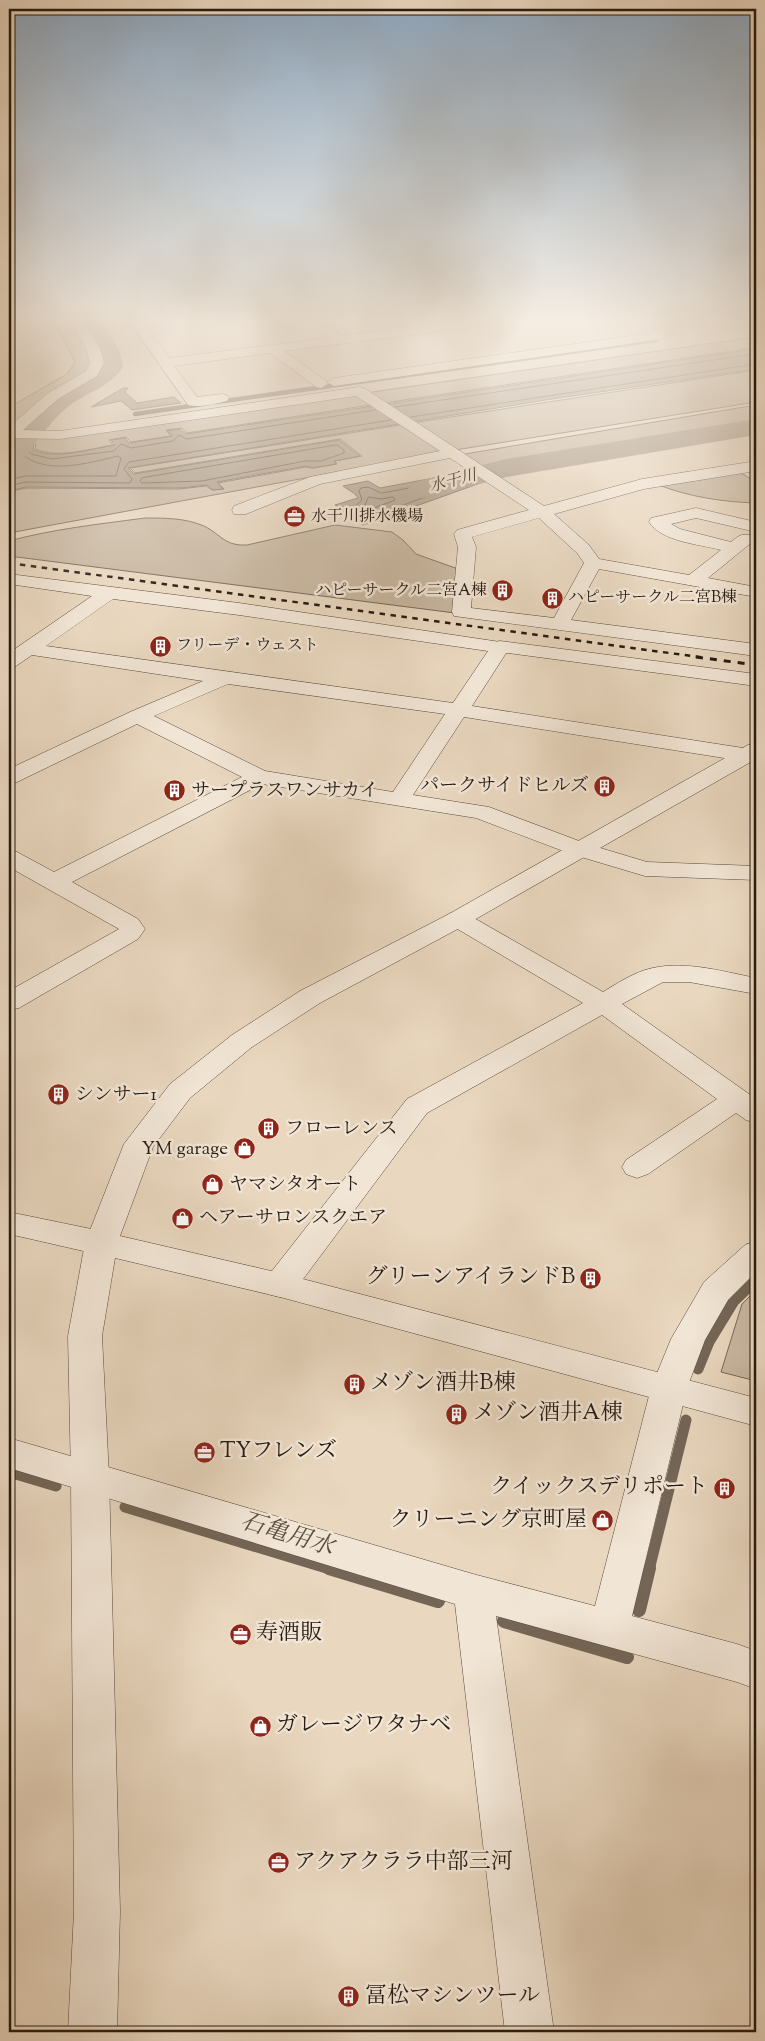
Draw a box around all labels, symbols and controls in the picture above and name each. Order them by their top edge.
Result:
water label: 水干川 [427,464,481,499]
office icon: 水干川排水機場 [283,505,307,529]
place label: 水干川排水機場 [311,506,423,529]
building icon: ハピーサークル二宮A棟 [491,579,515,603]
place label: ハピーサークル二宮A棟 [315,580,487,603]
building icon: ハピーサークル二宮B棟 [540,586,564,610]
place label: ハピーサークル二宮B棟 [568,587,737,610]
building icon: フリーデ・ウェスト [148,634,172,658]
place label: フリーデ・ウェスト [176,635,319,658]
place label: パークサイドヒルズ [420,773,589,800]
building icon: パークサイドヒルズ [593,774,617,798]
place label: サープラスワンサカイ [191,778,379,805]
building icon: サープラスワンサカイ [163,779,187,803]
place label: シンサー1 [75,1082,158,1109]
building icon: シンサー1 [47,1083,71,1107]
place label: フローレンス [285,1116,398,1143]
building icon: フローレンス [257,1117,281,1141]
place label: YM garage [142,1136,228,1163]
shop icon: YM garage [232,1137,256,1161]
place label: ヤマシタオート [229,1172,361,1199]
shop icon: ヤマシタオート [201,1173,225,1197]
place label: ヘアーサロンスクエア [199,1205,387,1232]
shop icon: ヘアーサロンスクエア [171,1206,195,1230]
place label: グリーンアイランドB [366,1262,575,1294]
building icon: グリーンアイランドB [579,1266,603,1290]
place label: メゾン酒井B棟 [370,1368,515,1400]
building icon: メゾン酒井B棟 [342,1372,366,1396]
place label: メゾン酒井A棟 [473,1398,622,1430]
building icon: メゾン酒井A棟 [445,1402,469,1426]
place label: TYフレンズ [220,1436,337,1468]
office icon: TYフレンズ [192,1440,216,1464]
place label: クイックスデリポート [490,1472,708,1504]
building icon: クイックスデリポート [712,1476,736,1500]
water label: 石亀用水 [236,1505,340,1566]
place label: クリーニング京町屋 [389,1505,587,1537]
shop icon: クリーニング京町屋 [591,1509,615,1533]
place label: 寿酒販 [256,1618,322,1650]
office icon: 寿酒販 [228,1622,252,1646]
place label: ガレージワタナベ [276,1710,451,1742]
shop icon: ガレージワタナベ [248,1714,272,1738]
place label: アクアクララ中部三河 [294,1847,513,1879]
office icon: アクアクララ中部三河 [266,1851,290,1875]
place label: 冨松マシンツール [365,1981,540,2013]
building icon: 冨松マシンツール [337,1985,361,2009]

